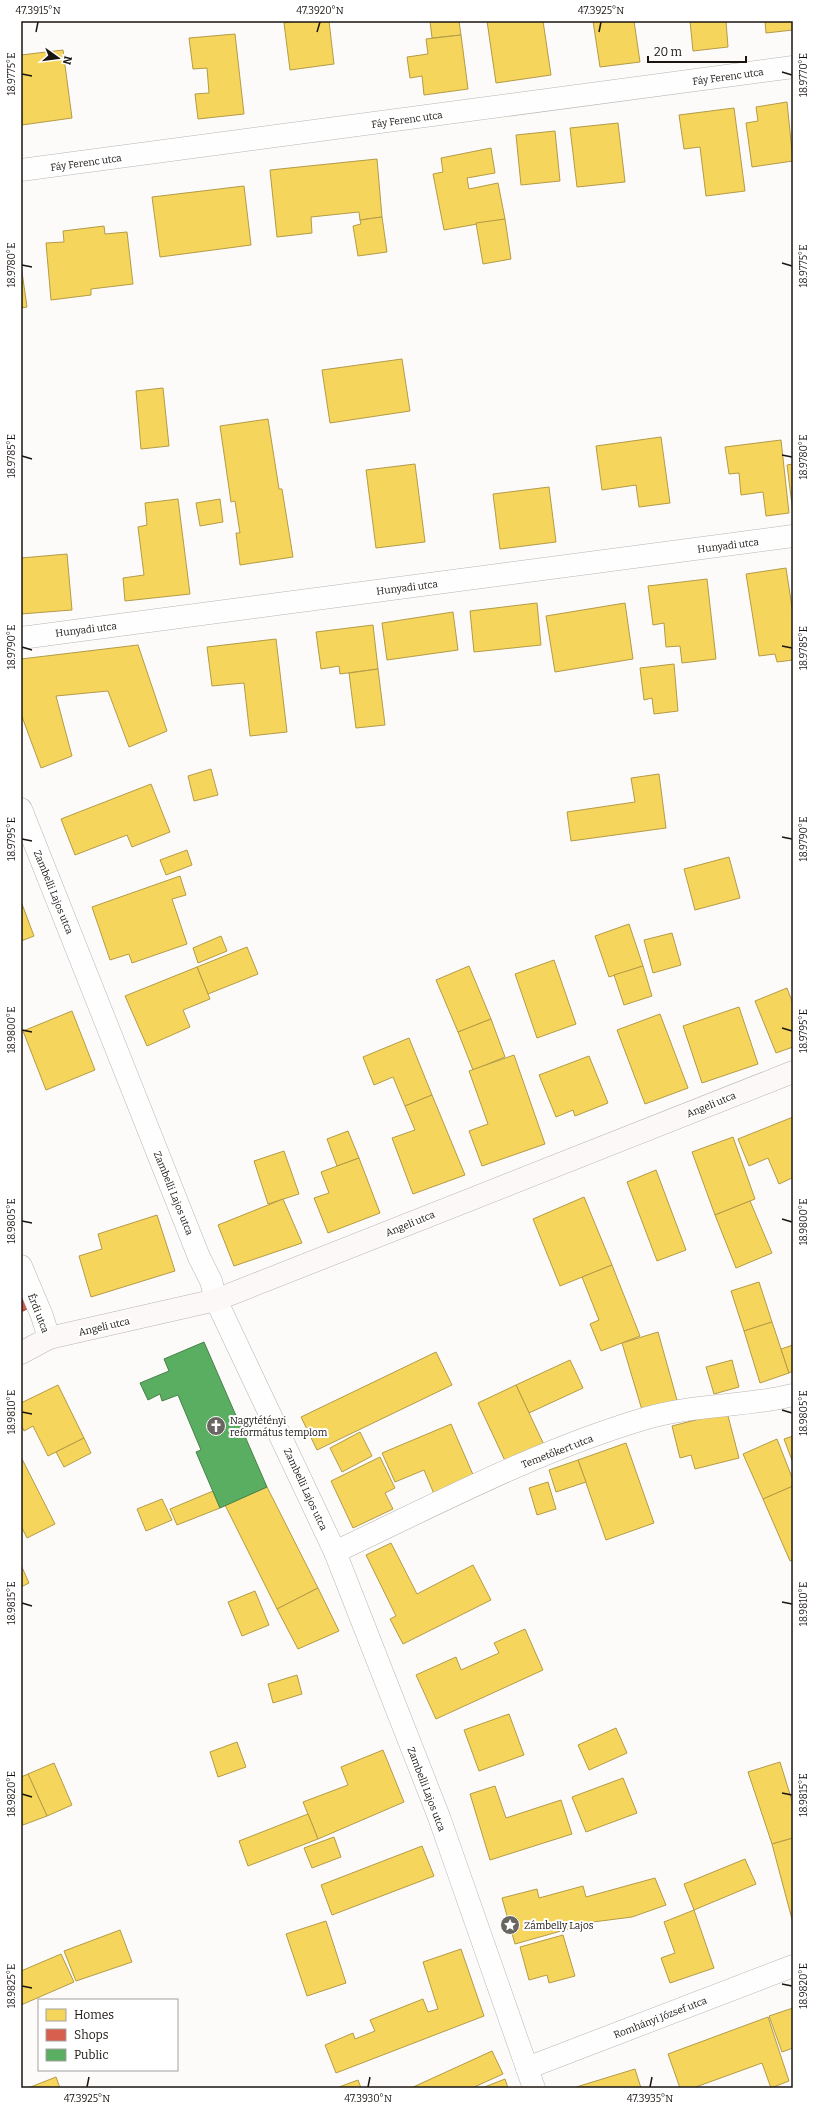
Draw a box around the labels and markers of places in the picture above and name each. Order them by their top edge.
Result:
church icon: Nagytétényi református templom [205,1415,227,1437]
place label: Nagytétényi református templom [230,1415,328,1439]
place icon: Zámbelly Lajos [499,1914,521,1936]
place label: Zámbelly Lajos [524,1920,594,1932]

